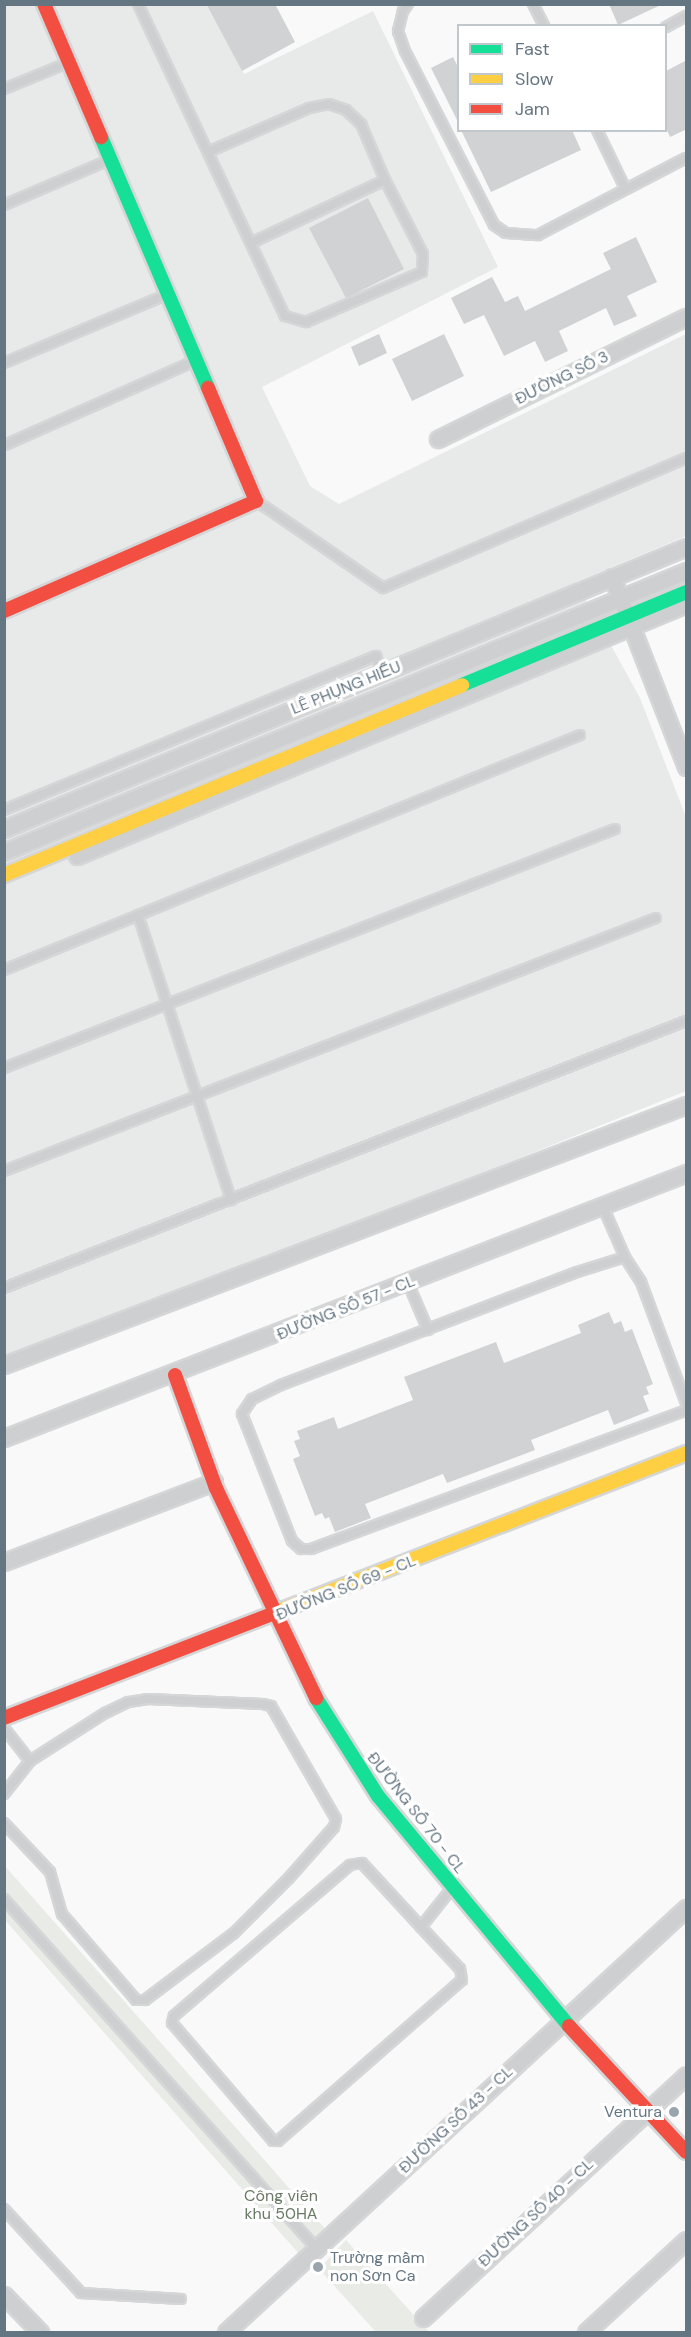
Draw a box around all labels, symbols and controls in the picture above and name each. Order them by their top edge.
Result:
legend [457,24,667,132]
text: Fast [515,37,550,61]
text: Slow [515,67,554,91]
text: Jam [515,97,550,121]
street label: ĐƯỜNG SỐ 3 [512,347,612,409]
street label: LÊ PHỤNG HIỂU [288,657,404,719]
street label: ĐƯỜNG SỐ 57 - CL [274,1272,418,1344]
street label: ĐƯỜNG SỐ 69 - CL [273,1551,419,1625]
street label: ĐƯỜNG SỐ 70 - CL [363,1749,469,1877]
street label: ĐƯỜNG SỐ 43 - CL [395,2062,517,2178]
place label: Ventura [604,2102,662,2122]
marker: Ventura [667,2105,681,2119]
street label: ĐƯỜNG SỐ 40 - CL [475,2155,597,2271]
park label: Công viên khu 50HA [244,2186,318,2224]
place label: Trường mầm non Sơn Ca [330,2248,425,2286]
marker: Trường mầm non Sơn Ca [311,2260,325,2274]

